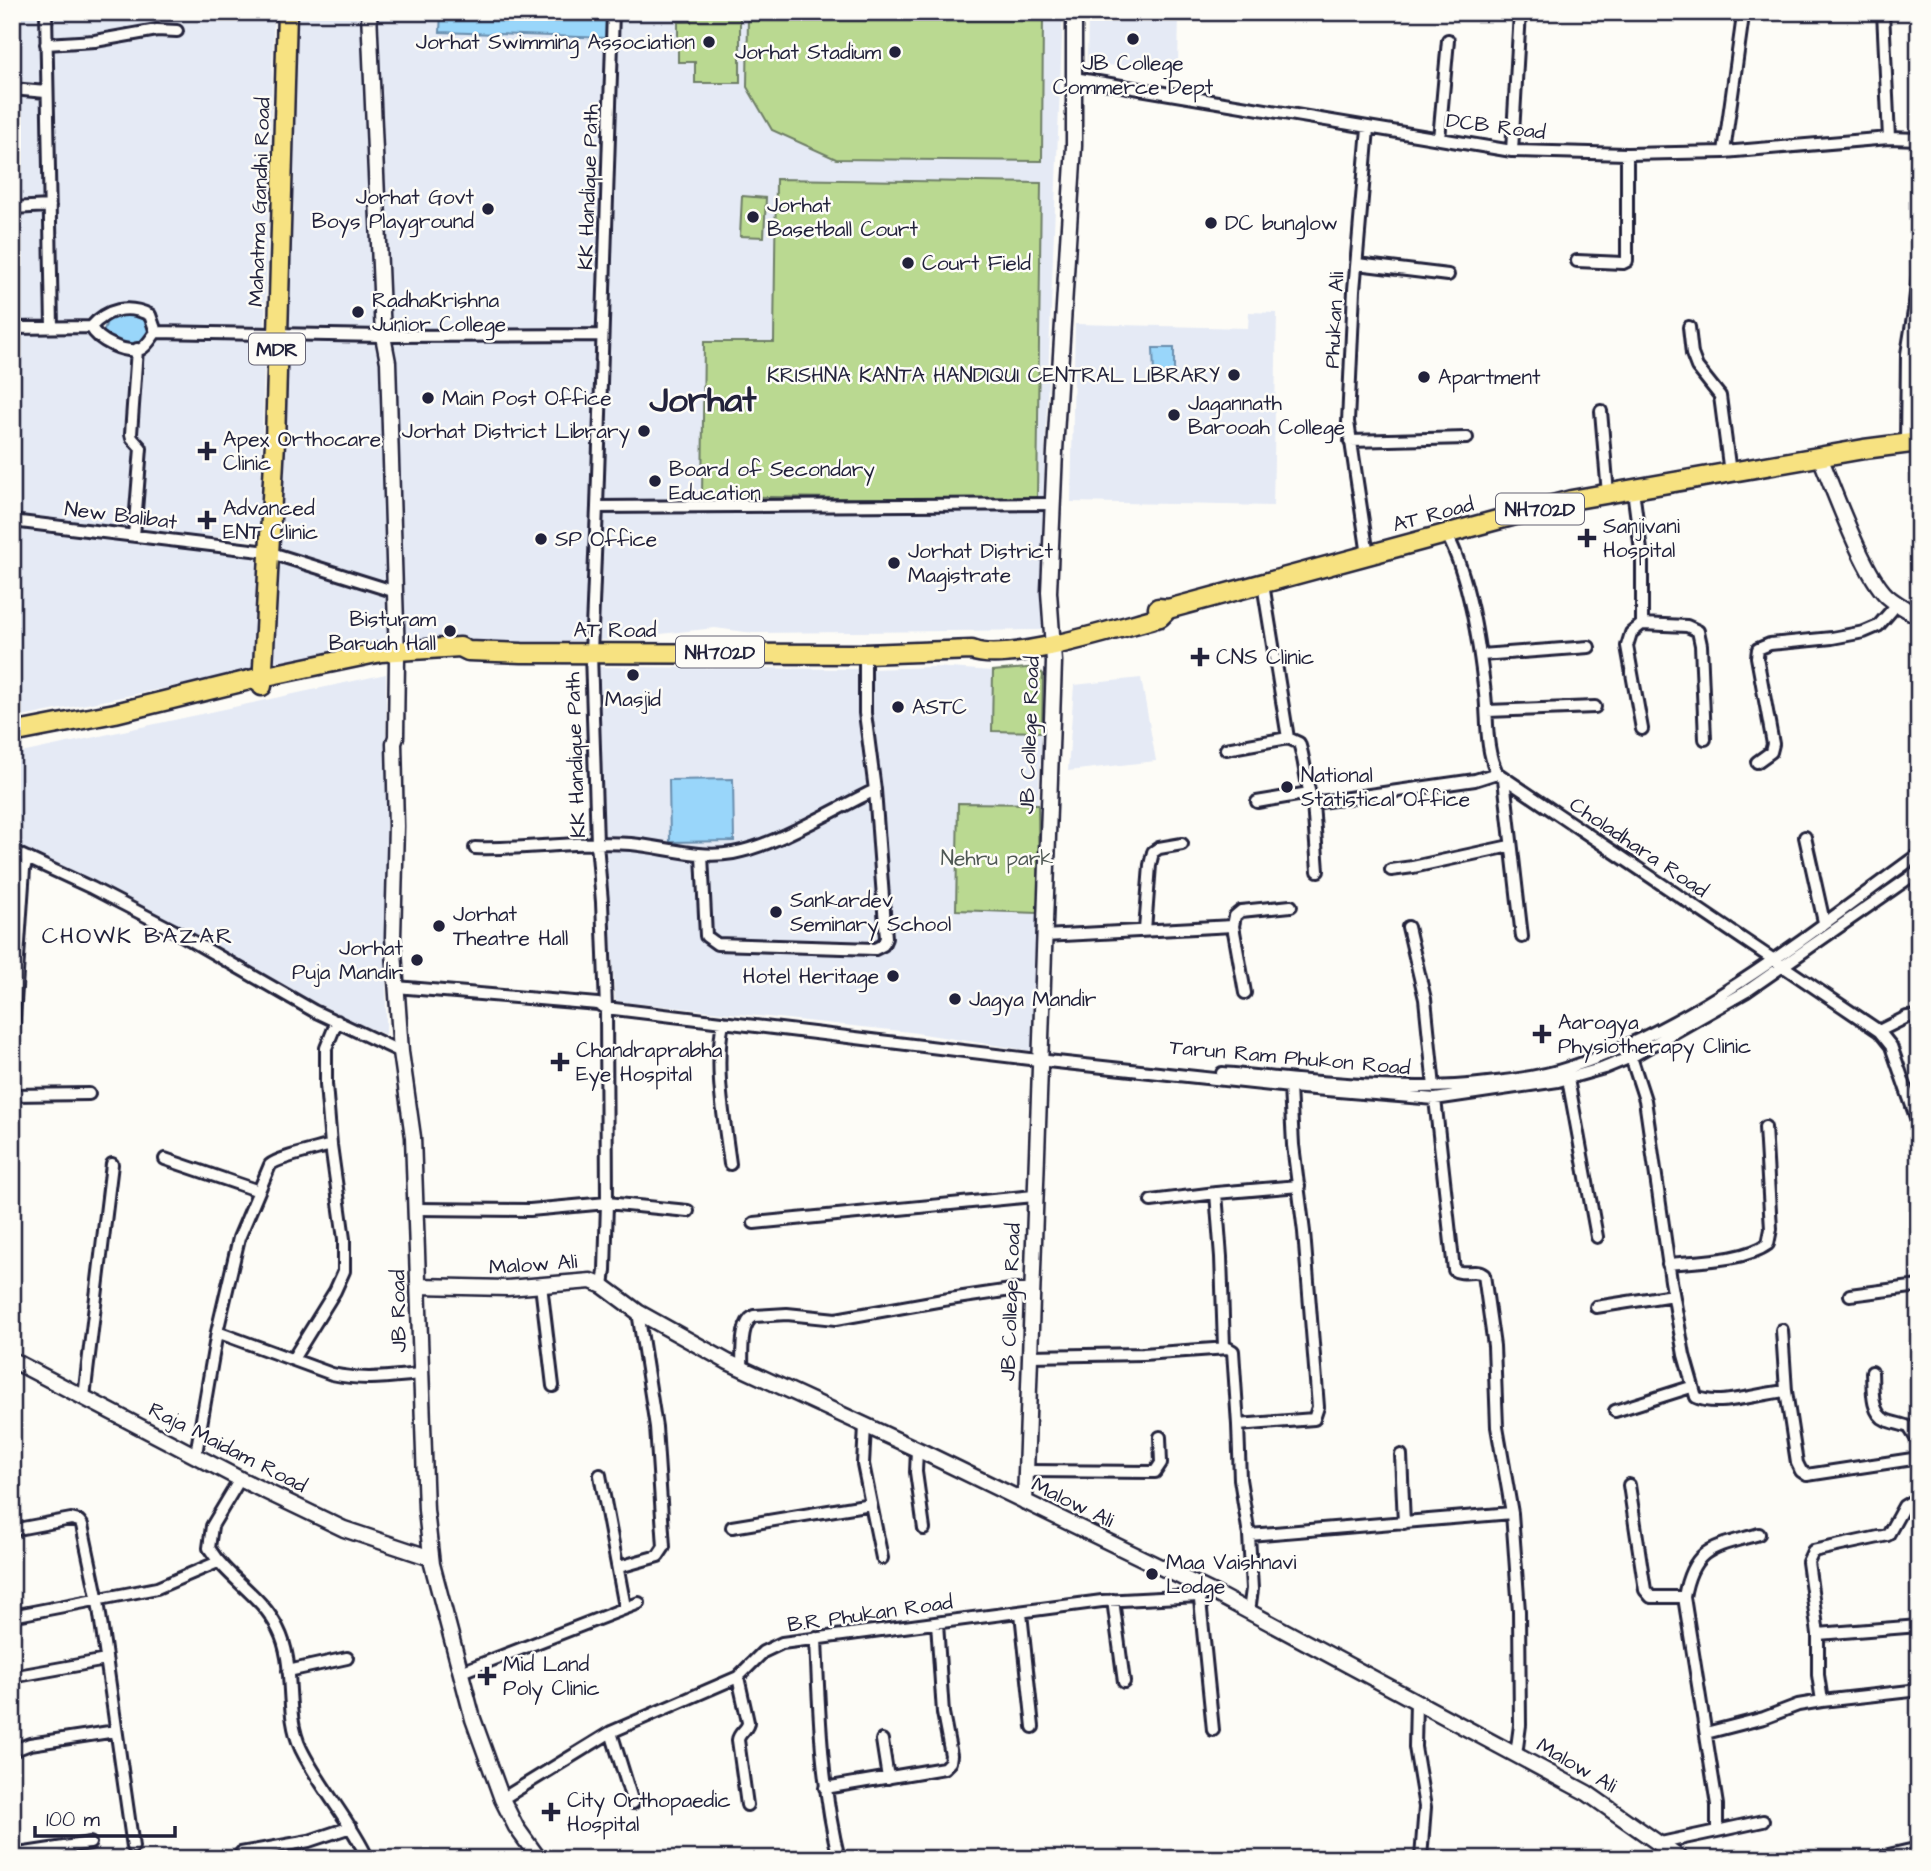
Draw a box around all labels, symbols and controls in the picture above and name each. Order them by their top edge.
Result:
place label: Jorhat Swimming Association [416,28,695,59]
marker: JB College Commerce Dept [1125,31,1141,47]
marker: Jorhat Swimming Association [701,34,717,50]
place label: Jorhat Stadium [735,38,882,67]
marker: Jorhat Stadium [887,44,903,60]
place label: JB College Commerce Dept [1053,49,1214,103]
street label: Mahatma Gandhi Road [241,96,278,307]
street label: KK Handique Path [571,103,606,270]
street label: DCB Road [1445,106,1548,147]
place label: Jorhat Govt Boys Playground [312,183,475,238]
place label: Jorhat Basetball Court [767,191,918,244]
marker: Jorhat Govt Boys Playground [480,201,496,217]
marker: Jorhat Basetball Court [745,209,761,225]
place label: DC bunglow [1225,209,1338,240]
marker: DC bunglow [1203,215,1219,231]
place label: Court Field [922,249,1031,278]
marker: Court Field [900,255,916,271]
street label: Phukan Ali [1317,271,1352,369]
place label: RadhaKrishna Junior College [372,286,506,341]
marker: RadhaKrishna Junior College [350,304,366,320]
road number: MDR [249,334,305,364]
place label: KRISHNA KANTA HANDIQUI CENTRAL LIBRARY [767,361,1220,390]
place label: Apartment [1438,363,1541,393]
marker: KRISHNA KANTA HANDIQUI CENTRAL LIBRARY [1226,367,1242,383]
marker: Apartment [1416,369,1432,385]
district label: Jorhat [649,376,757,425]
place label: Main Post Office [442,384,612,413]
place label: Jagannath Barooah College [1188,389,1345,444]
marker: Main Post Office [420,390,436,406]
marker: Jagannath Barooah College [1166,407,1182,423]
place label: Jorhat District Library [402,417,630,448]
marker: Jorhat District Library [636,423,652,439]
place label: Apex Orthocare Clinic [223,425,381,478]
marker: Apex Orthocare Clinic [197,441,217,461]
place label: Board of Secondary Education [669,455,875,508]
marker: Board of Secondary Education [647,473,663,489]
street label: AT Road [1389,490,1477,539]
street label: New Balibat [63,494,179,537]
place label: Advanced ENT Clinic [223,494,318,547]
road number: NH702D [1496,494,1584,524]
marker: Advanced ENT Clinic [197,510,217,530]
place label: Sanjivani Hospital [1603,512,1680,566]
place label: SP Office [555,525,657,554]
marker: Sanjivani Hospital [1577,528,1597,548]
marker: SP Office [533,531,549,547]
place label: Jorhat District Magistrate [908,537,1053,592]
marker: Jorhat District Magistrate [886,555,902,571]
place label: Bisturam Baruah Hall [329,605,437,658]
street label: AT Road [573,616,657,645]
marker: Bisturam Baruah Hall [442,623,458,639]
road number: NH702D [676,636,764,667]
place label: CNS Clinic [1216,643,1314,672]
marker: CNS Clinic [1190,647,1210,667]
street label: JB College Road [1012,655,1049,815]
marker: Masjid [625,667,641,683]
street label: KK Handique Path [558,671,593,838]
place label: Masjid [605,685,661,714]
place label: ASTC [912,693,967,722]
marker: ASTC [890,699,906,715]
place label: National Statistical Office [1301,761,1470,814]
marker: National Statistical Office [1279,779,1295,795]
street label: Choladhara Road [1564,790,1714,905]
park label: Nehru park [941,844,1053,874]
place label: Sankardev Seminary School [790,886,951,941]
place label: Jorhat Theatre Hall [453,900,568,953]
marker: Sankardev Seminary School [768,904,784,920]
marker: Jorhat Theatre Hall [431,918,447,934]
district label: CHOWK BAZAR [42,920,234,952]
place label: Jorhat Puja Mandir [292,934,404,987]
marker: Jorhat Puja Mandir [409,952,425,968]
place label: Hotel Heritage [743,962,879,993]
marker: Hotel Heritage [885,968,901,984]
place label: Jagya Mandir [969,985,1097,1016]
marker: Jagya Mandir [947,991,963,1007]
place label: Aarogya Physiotherapy Clinic [1558,1008,1751,1063]
marker: Aarogya Physiotherapy Clinic [1532,1024,1552,1044]
street label: Tarun Ram Phukon Road [1168,1033,1412,1082]
place label: Chandraprabha Eye Hospital [576,1036,723,1091]
marker: Chandraprabha Eye Hospital [550,1052,570,1072]
street label: JB College Road [993,1222,1030,1382]
street label: Malow Ali [488,1247,578,1282]
street label: JB Road [383,1269,414,1353]
street label: Raja Maidam Road [144,1395,312,1500]
street label: Malow Ali [1027,1470,1119,1535]
place label: Maa Vaishnavi Lodge [1166,1548,1296,1603]
marker: Maa Vaishnavi Lodge [1144,1566,1160,1582]
street label: B.R Phukan Road [786,1588,955,1639]
place label: Mid Land Poly Clinic [503,1650,600,1705]
marker: Mid Land Poly Clinic [477,1666,497,1686]
street label: Malow Ali [1531,1731,1622,1800]
place label: City Orthopaedic Hospital [567,1786,731,1840]
scale bar [35,1794,175,1838]
marker: City Orthopaedic Hospital [541,1802,561,1822]
text: 100 m [46,1805,101,1834]

